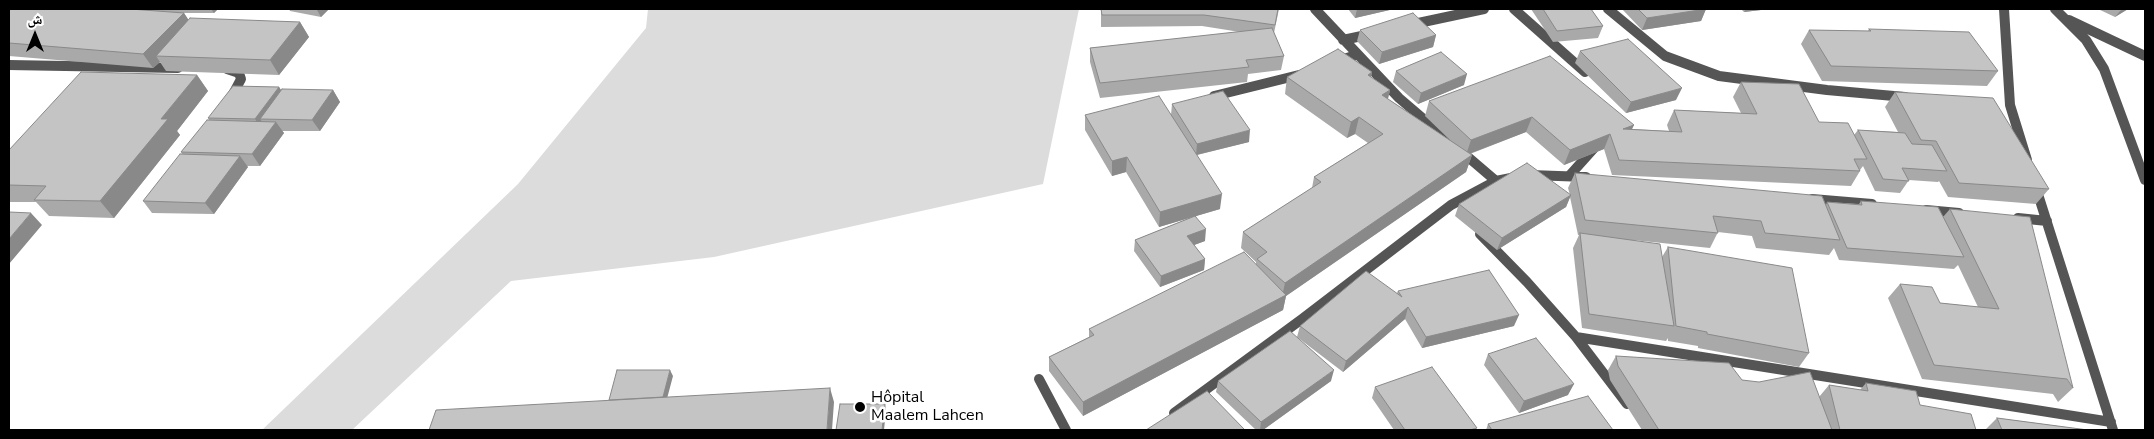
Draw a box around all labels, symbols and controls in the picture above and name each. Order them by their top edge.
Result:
north arrow [10,10,60,60]
text: ش [28,10,42,29]
place label: Hôpital Maalem Lahcen [871,388,984,426]
marker: Hôpital Maalem Lahcen [853,400,867,414]

